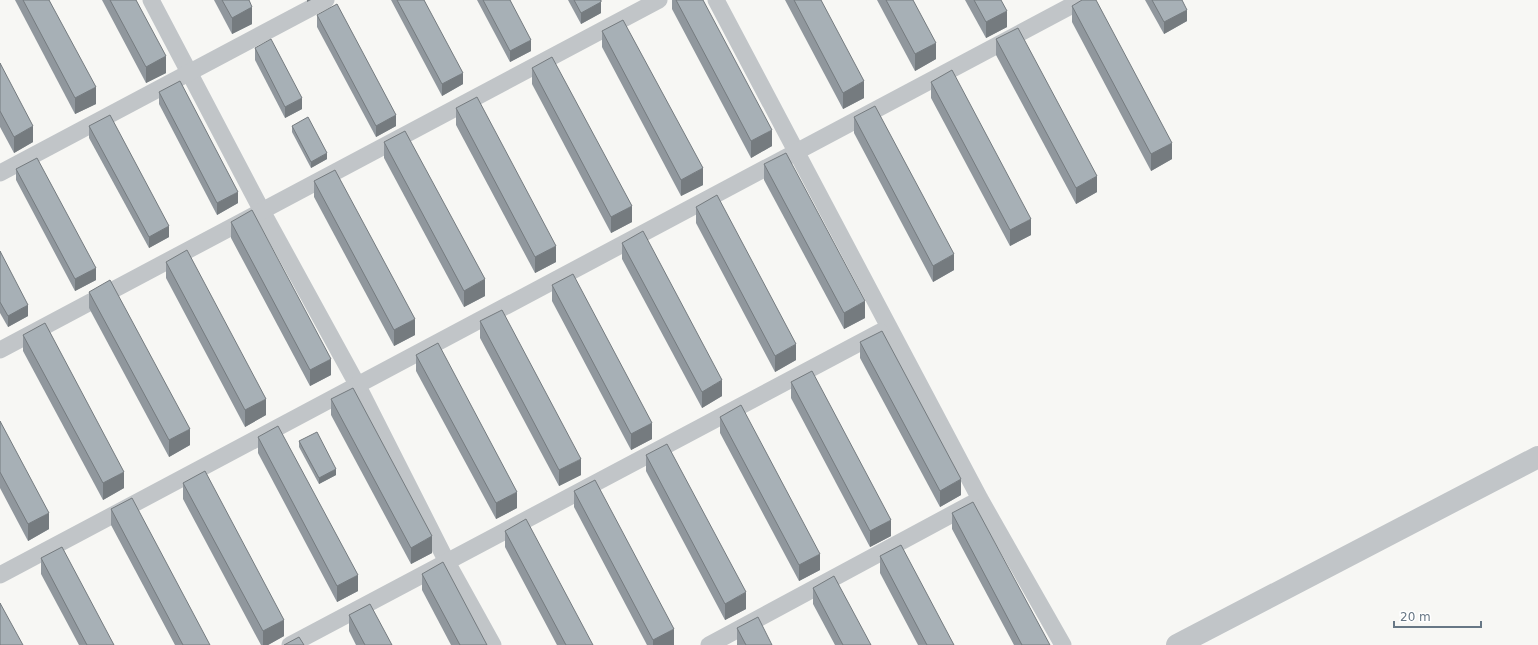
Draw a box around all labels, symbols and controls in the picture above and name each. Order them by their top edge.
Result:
scale bar [1394,603,1481,629]
text: 20 m [1400,610,1431,624]

